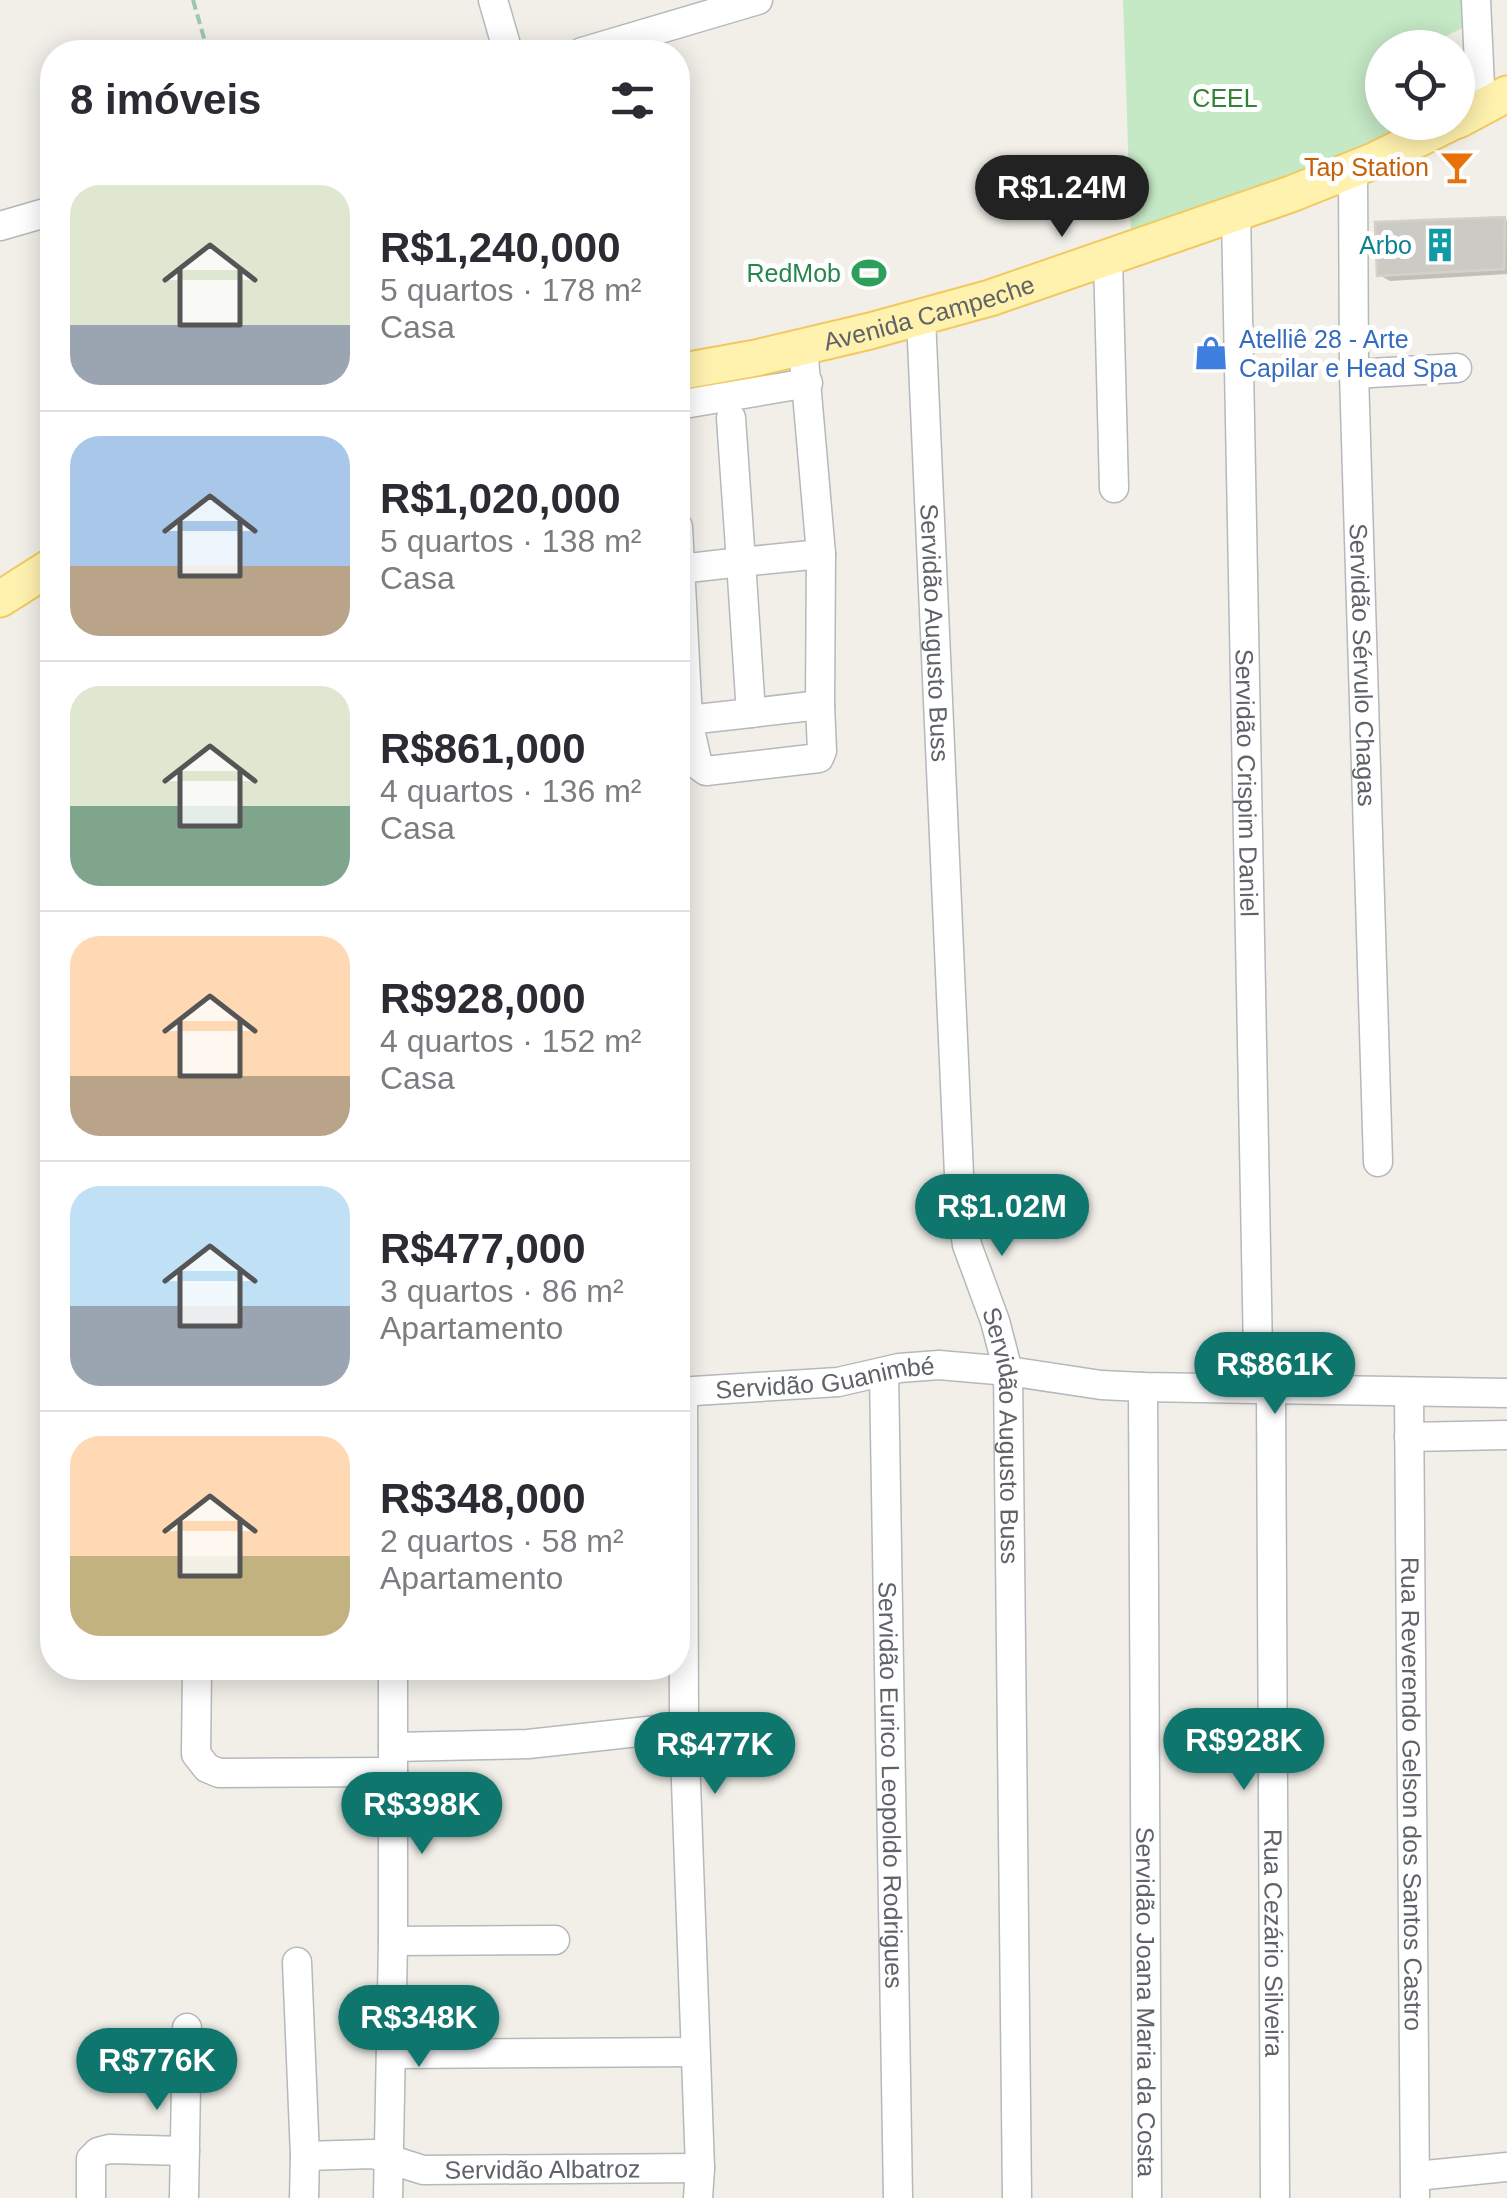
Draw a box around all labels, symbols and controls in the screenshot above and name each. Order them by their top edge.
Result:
map controls [1365,30,1475,140]
button: locate [1365,30,1475,140]
icon: filters [605,73,660,128]
text: 8 imóveis [70,76,261,123]
park label: CEEL [1192,84,1258,112]
bar icon: Tap Station [1438,148,1476,186]
place label: Tap Station [1304,153,1429,181]
pin: R$1.24M [970,155,1154,240]
text: R$1.24M [997,169,1127,205]
text: R$1,240,000 [380,224,621,271]
icon: home [150,225,270,345]
building icon: Arbo [1421,226,1459,264]
place label: Arbo [1359,231,1412,259]
sports icon: RedMob [850,254,888,292]
place label: RedMob [747,259,841,287]
street label: Avenida Campeche [821,270,1038,356]
text: 5 quartos · 178 m² [380,272,641,308]
text: Casa [380,309,455,345]
place label: Atelliê 28 - Arte Capilar e Head Spa [1239,325,1457,382]
shop icon: Atelliê 28 - Arte Capilar e Head Spa [1192,334,1230,372]
text: R$1,020,000 [380,475,621,522]
icon: home [150,476,270,596]
street label: Servidão Augusto Buss [915,503,955,762]
text: 5 quartos · 138 m² [380,523,641,559]
street label: Servidão Sérvulo Chagas [1345,523,1381,807]
text: Casa [380,560,455,596]
street label: Servidão Crispim Daniel [1230,649,1264,917]
text: R$861,000 [380,725,586,772]
icon: home [150,726,270,846]
text: 4 quartos · 136 m² [380,773,641,809]
text: Casa [380,810,455,846]
text: R$928,000 [380,975,586,1022]
icon: home [150,976,270,1096]
text: 4 quartos · 152 m² [380,1023,641,1059]
text: Casa [380,1060,455,1096]
pin: R$1.02M [910,1174,1094,1259]
text: R$1.02M [937,1188,1067,1224]
text: R$477,000 [380,1225,586,1272]
icon: home [150,1226,270,1346]
text: 3 quartos · 86 m² [380,1273,624,1309]
street label: Servidão Augusto Buss [977,1303,1024,1564]
text: Apartamento [380,1310,563,1346]
pin: R$861K [1194,1332,1356,1417]
text: R$861K [1216,1346,1334,1382]
street label: Servidão Guanimbé [715,1351,936,1404]
text: R$348,000 [380,1475,586,1522]
icon: home [150,1476,270,1596]
text: 2 quartos · 58 m² [380,1523,624,1559]
street label: Rua Reverendo Gelson dos Santos Castro [1396,1557,1428,2031]
text: Apartamento [380,1560,563,1596]
street label: Servidão Eurico Leopoldo Rodrigues [874,1581,908,1989]
pin: R$928K [1163,1708,1325,1793]
pin: R$477K [634,1712,796,1797]
text: R$928K [1185,1722,1303,1758]
text: R$477K [656,1726,774,1762]
pin: R$398K [341,1772,503,1857]
text: R$398K [363,1786,481,1822]
street label: Servidão Joana Maria da Costa [1131,1827,1161,2177]
street label: Rua Cezário Silveira [1259,1829,1288,2057]
pin: R$348K [338,1985,500,2070]
text: R$348K [360,1999,478,2035]
pin: R$776K [76,2028,238,2113]
text: R$776K [98,2042,216,2078]
street label: Servidão Albatroz [444,2154,641,2184]

